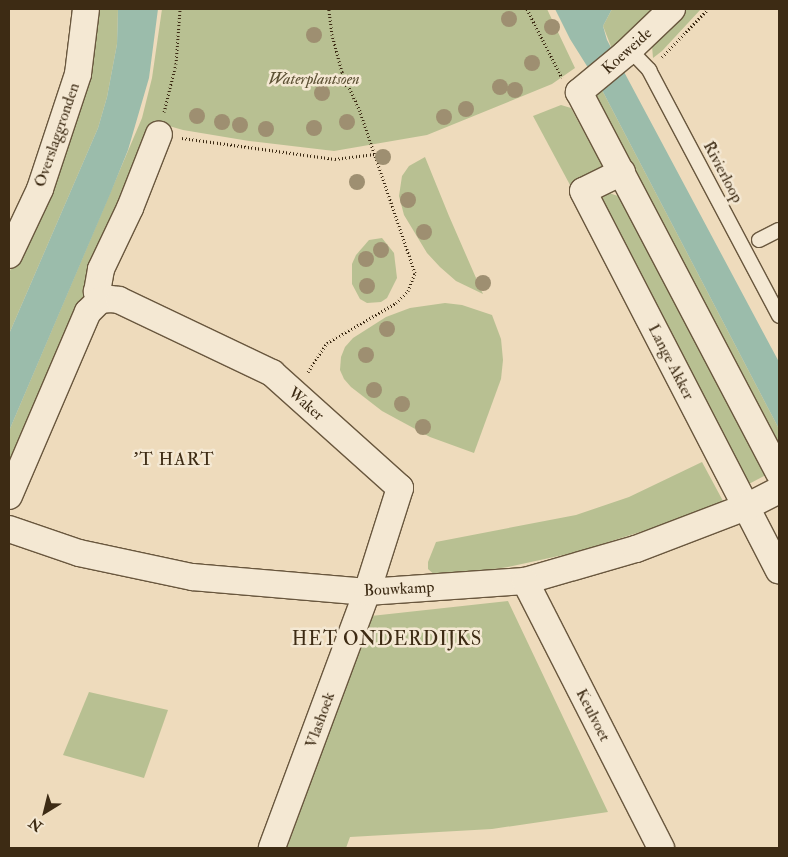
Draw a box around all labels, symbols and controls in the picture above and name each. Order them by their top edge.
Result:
street label: Koeweide [598,24,656,78]
park label: Waterplantsoen [268,69,360,89]
street label: Overslaggronden [30,80,84,190]
street label: Rivierloop [699,138,747,206]
street label: Lange Akker [644,321,698,403]
street label: Waker [284,383,328,425]
district label: 'T HART [133,449,215,471]
street label: Bouwkamp [363,578,435,600]
district label: HET ONDERDIJKS [290,629,484,651]
street label: Keulvoet [572,686,614,744]
street label: Vlashoek [301,689,339,751]
north arrow [20,787,70,837]
text: N [26,814,46,835]

